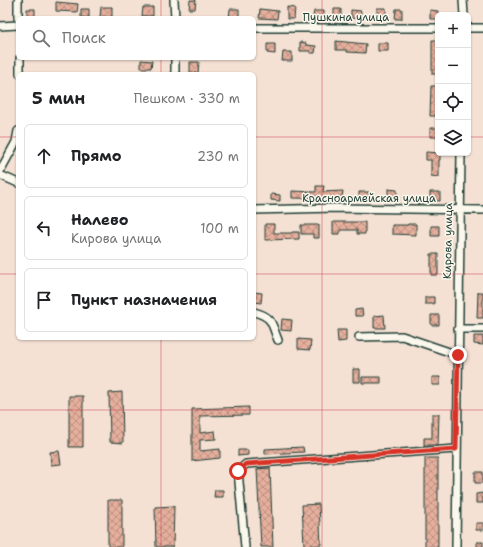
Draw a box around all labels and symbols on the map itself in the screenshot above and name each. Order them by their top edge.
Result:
street label: Пушкина улица [303,10,389,25]
street label: Красноармейская улица [302,191,436,206]
street label: Кирова улица [440,203,456,279]
route end [449,346,467,364]
route start [229,462,247,480]

